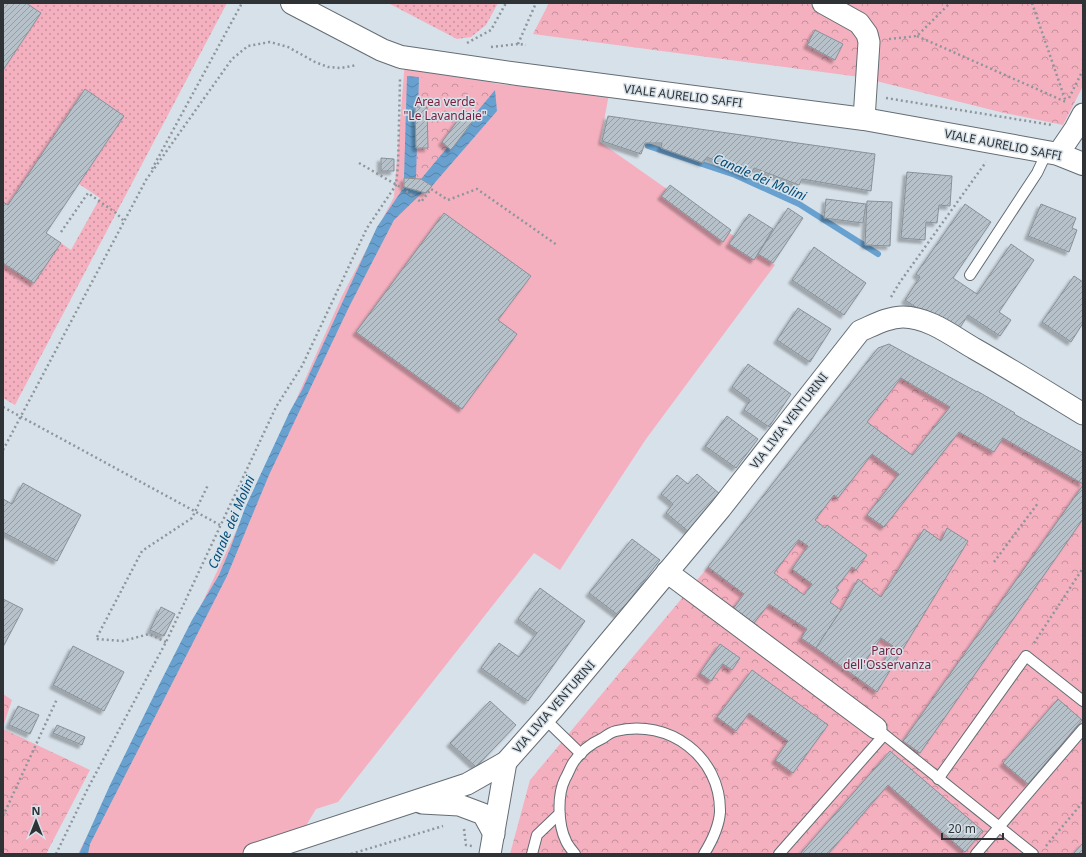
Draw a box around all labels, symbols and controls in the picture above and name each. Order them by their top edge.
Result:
street label: VIALE AURELIO SAFFI [623,80,743,111]
park label: Area verde "Le Lavandaie" [403,93,487,124]
street label: VIALE AURELIO SAFFI [943,125,1063,164]
water label: Canale dei Molini [711,149,810,205]
street label: VIA LIVIA VENTURINI [746,369,832,472]
water label: Canale dei Molini [203,472,259,571]
park label: Parco dell'Osservanza [843,642,931,673]
street label: VIA LIVIA VENTURINI [509,657,599,757]
north arrow [16,801,56,841]
text: N [32,803,40,818]
scale bar [942,815,1003,841]
text: 20 m [948,820,976,837]

